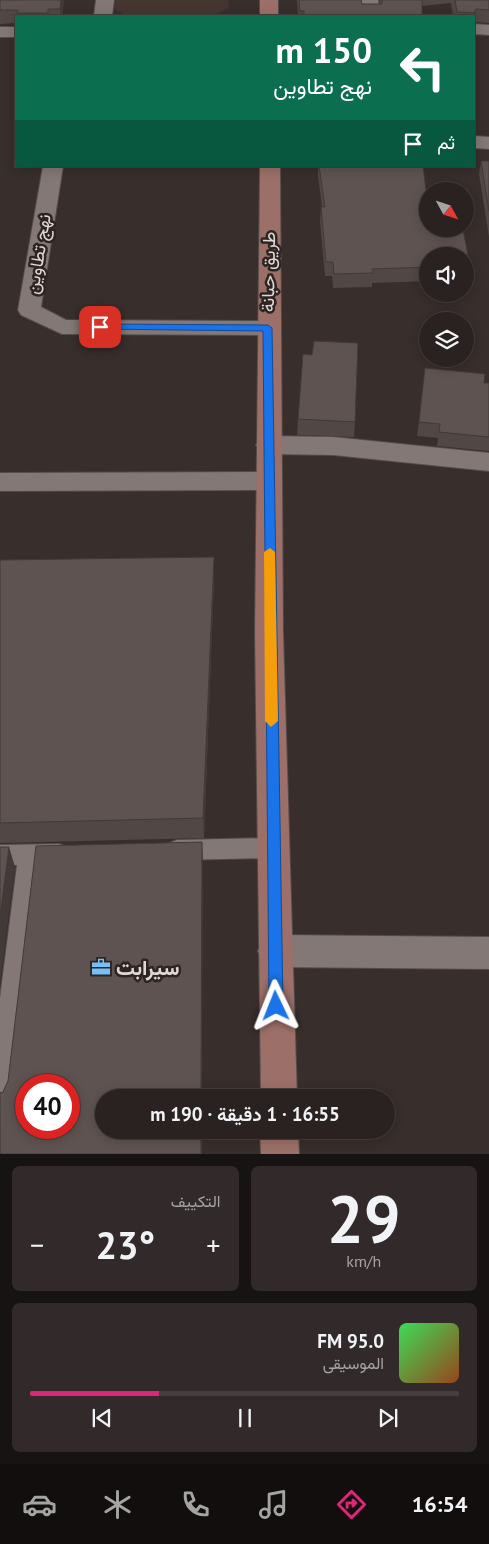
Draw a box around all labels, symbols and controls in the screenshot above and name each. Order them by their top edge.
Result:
text: 150 m [275,27,372,73]
icon: left [390,35,455,100]
text: نهج تطاوين [273,72,372,100]
icon: arrive [399,130,427,158]
text: ثم [437,130,455,154]
north arrow [419,182,474,238]
map controls [419,182,474,367]
street label: نهج تطاوين [20,212,57,296]
street label: طريق حبانة [256,232,280,312]
button: sound [419,247,474,302]
pin [79,306,121,348]
button: layers [419,312,474,367]
icon: arrive [86,313,114,341]
place label: سيرابت [116,954,180,981]
office icon: سيرابت [90,956,112,978]
position arrow [249,979,301,1031]
speed limit sign: 40 [15,1074,80,1139]
text: 16:55 · 1 دقيقة · 190 m [150,1102,340,1126]
text: 29 [327,1176,401,1260]
text: التكييف [171,1191,221,1211]
text: 23° [95,1220,155,1269]
text: − [30,1226,44,1263]
text: + [206,1226,220,1263]
text: km/h [346,1251,381,1271]
text: 95.0 FM [317,1329,384,1353]
text: الموسيقى [323,1353,384,1373]
icon: previous [88,1404,116,1432]
icon: pause [231,1404,259,1432]
icon: next [374,1404,402,1432]
icon: car [22,1487,57,1522]
icon: climate [100,1487,135,1522]
icon: phone [178,1487,213,1522]
icon: music [256,1487,291,1522]
icon: directions [334,1487,369,1522]
text: 16:54 [412,1490,468,1518]

